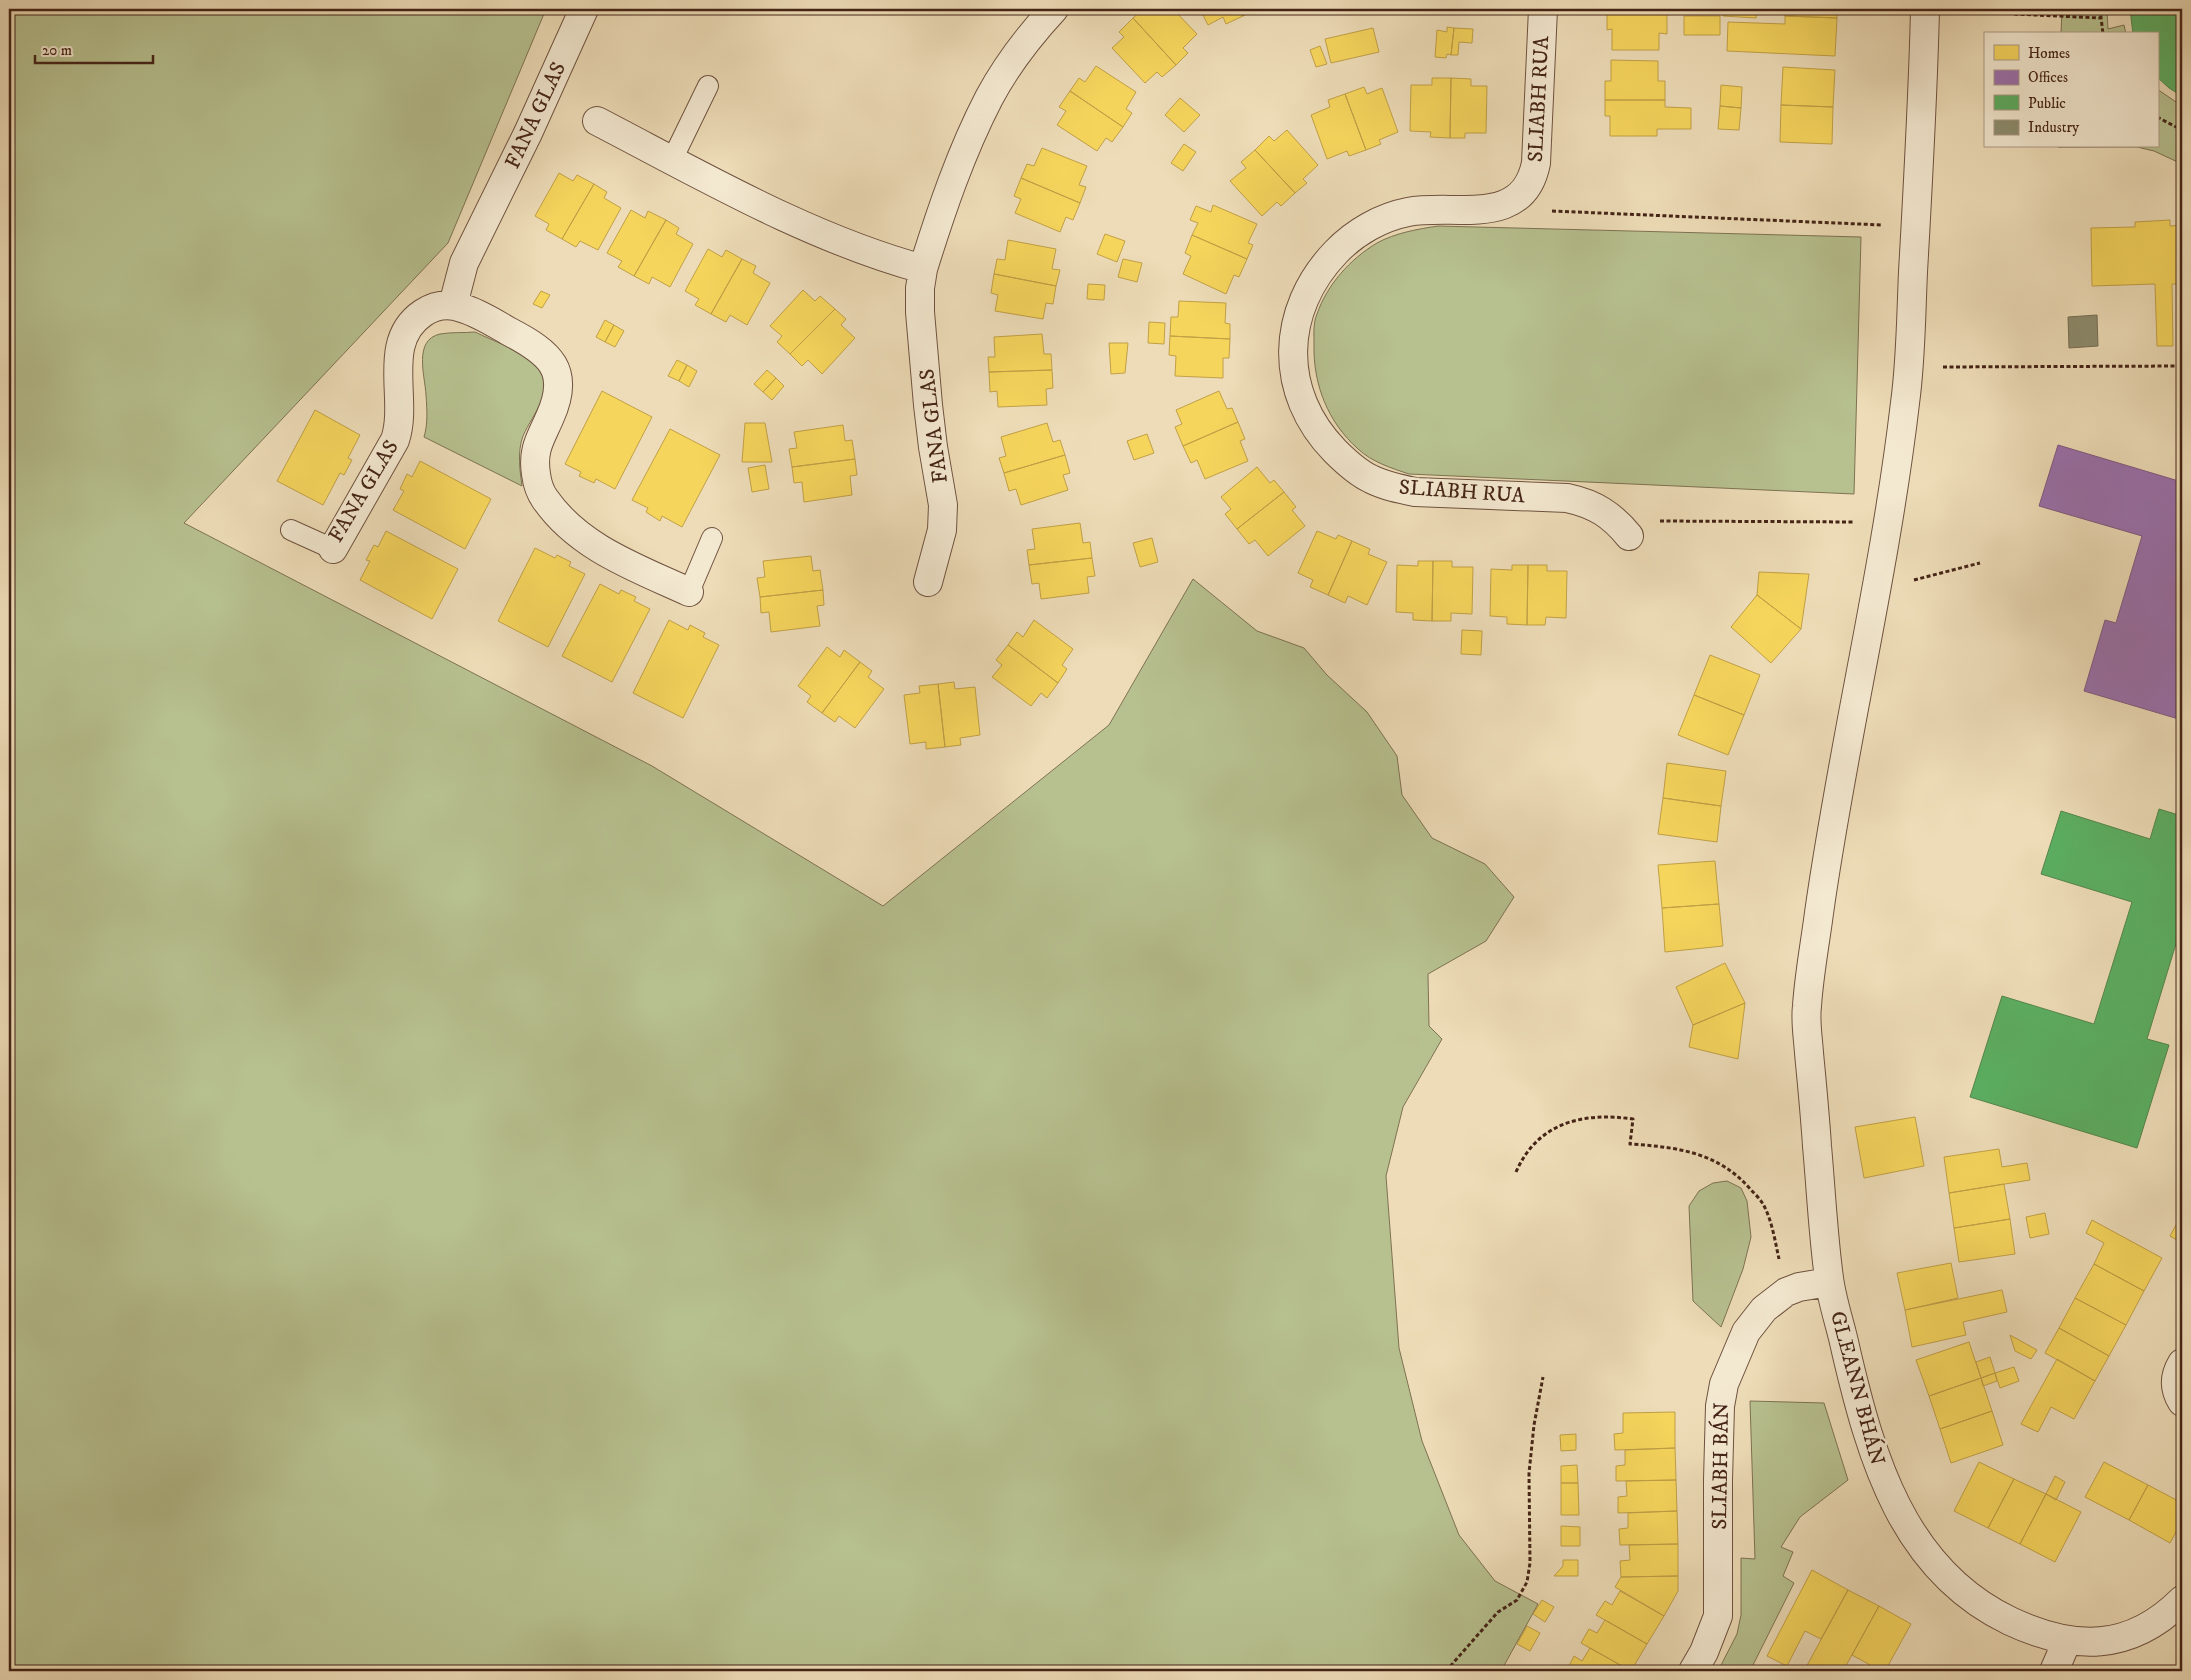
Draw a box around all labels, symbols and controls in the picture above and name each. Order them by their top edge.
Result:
scale bar [35,32,152,64]
legend [1984,32,2158,148]
street label: SLIABH RUA [1523,35,1555,163]
text: 20 m [42,41,72,60]
text: Homes [2028,44,2070,63]
street label: FANA GLAS [500,58,572,173]
text: Offices [2028,68,2068,87]
text: Public [2028,94,2066,113]
text: Industry [2028,118,2080,137]
street label: FANA GLAS [914,367,954,484]
street label: FANA GLAS [323,436,405,547]
street label: SLIABH RUA [1398,475,1526,509]
street label: GLEANN BHÁN [1824,1308,1892,1468]
street label: SLIABH BÁN [1705,1402,1735,1530]

